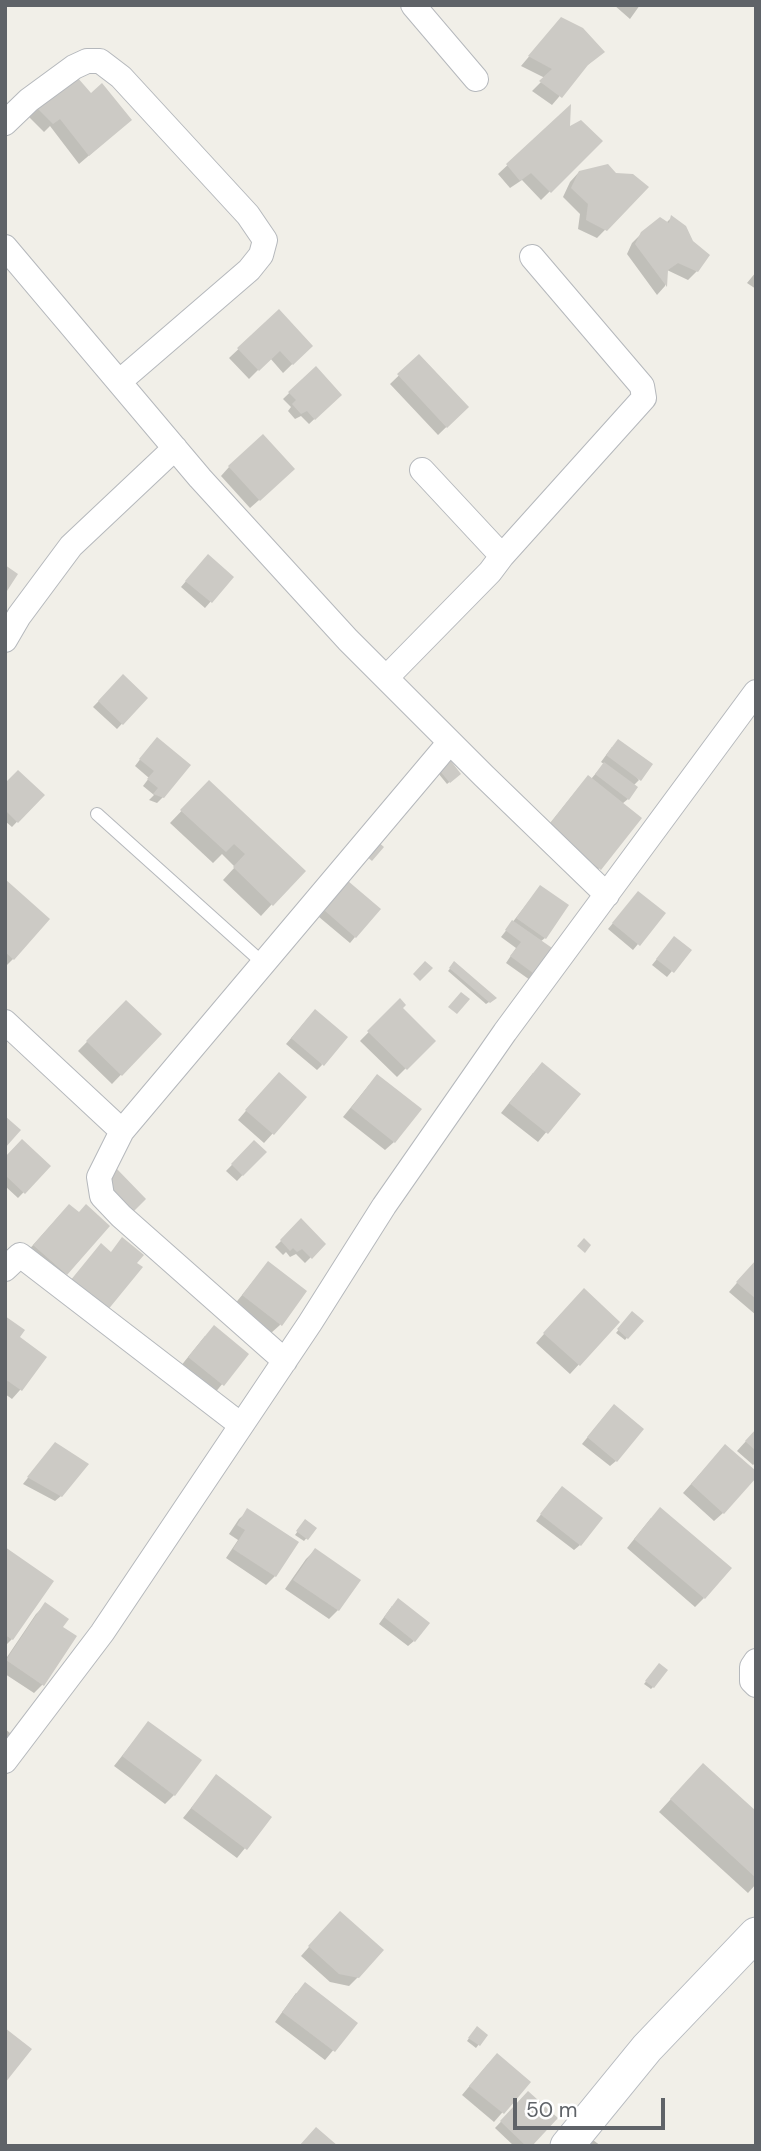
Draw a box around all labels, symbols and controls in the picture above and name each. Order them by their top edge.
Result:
scale bar [516,2084,668,2128]
text: 50 m [526,2096,577,2124]

